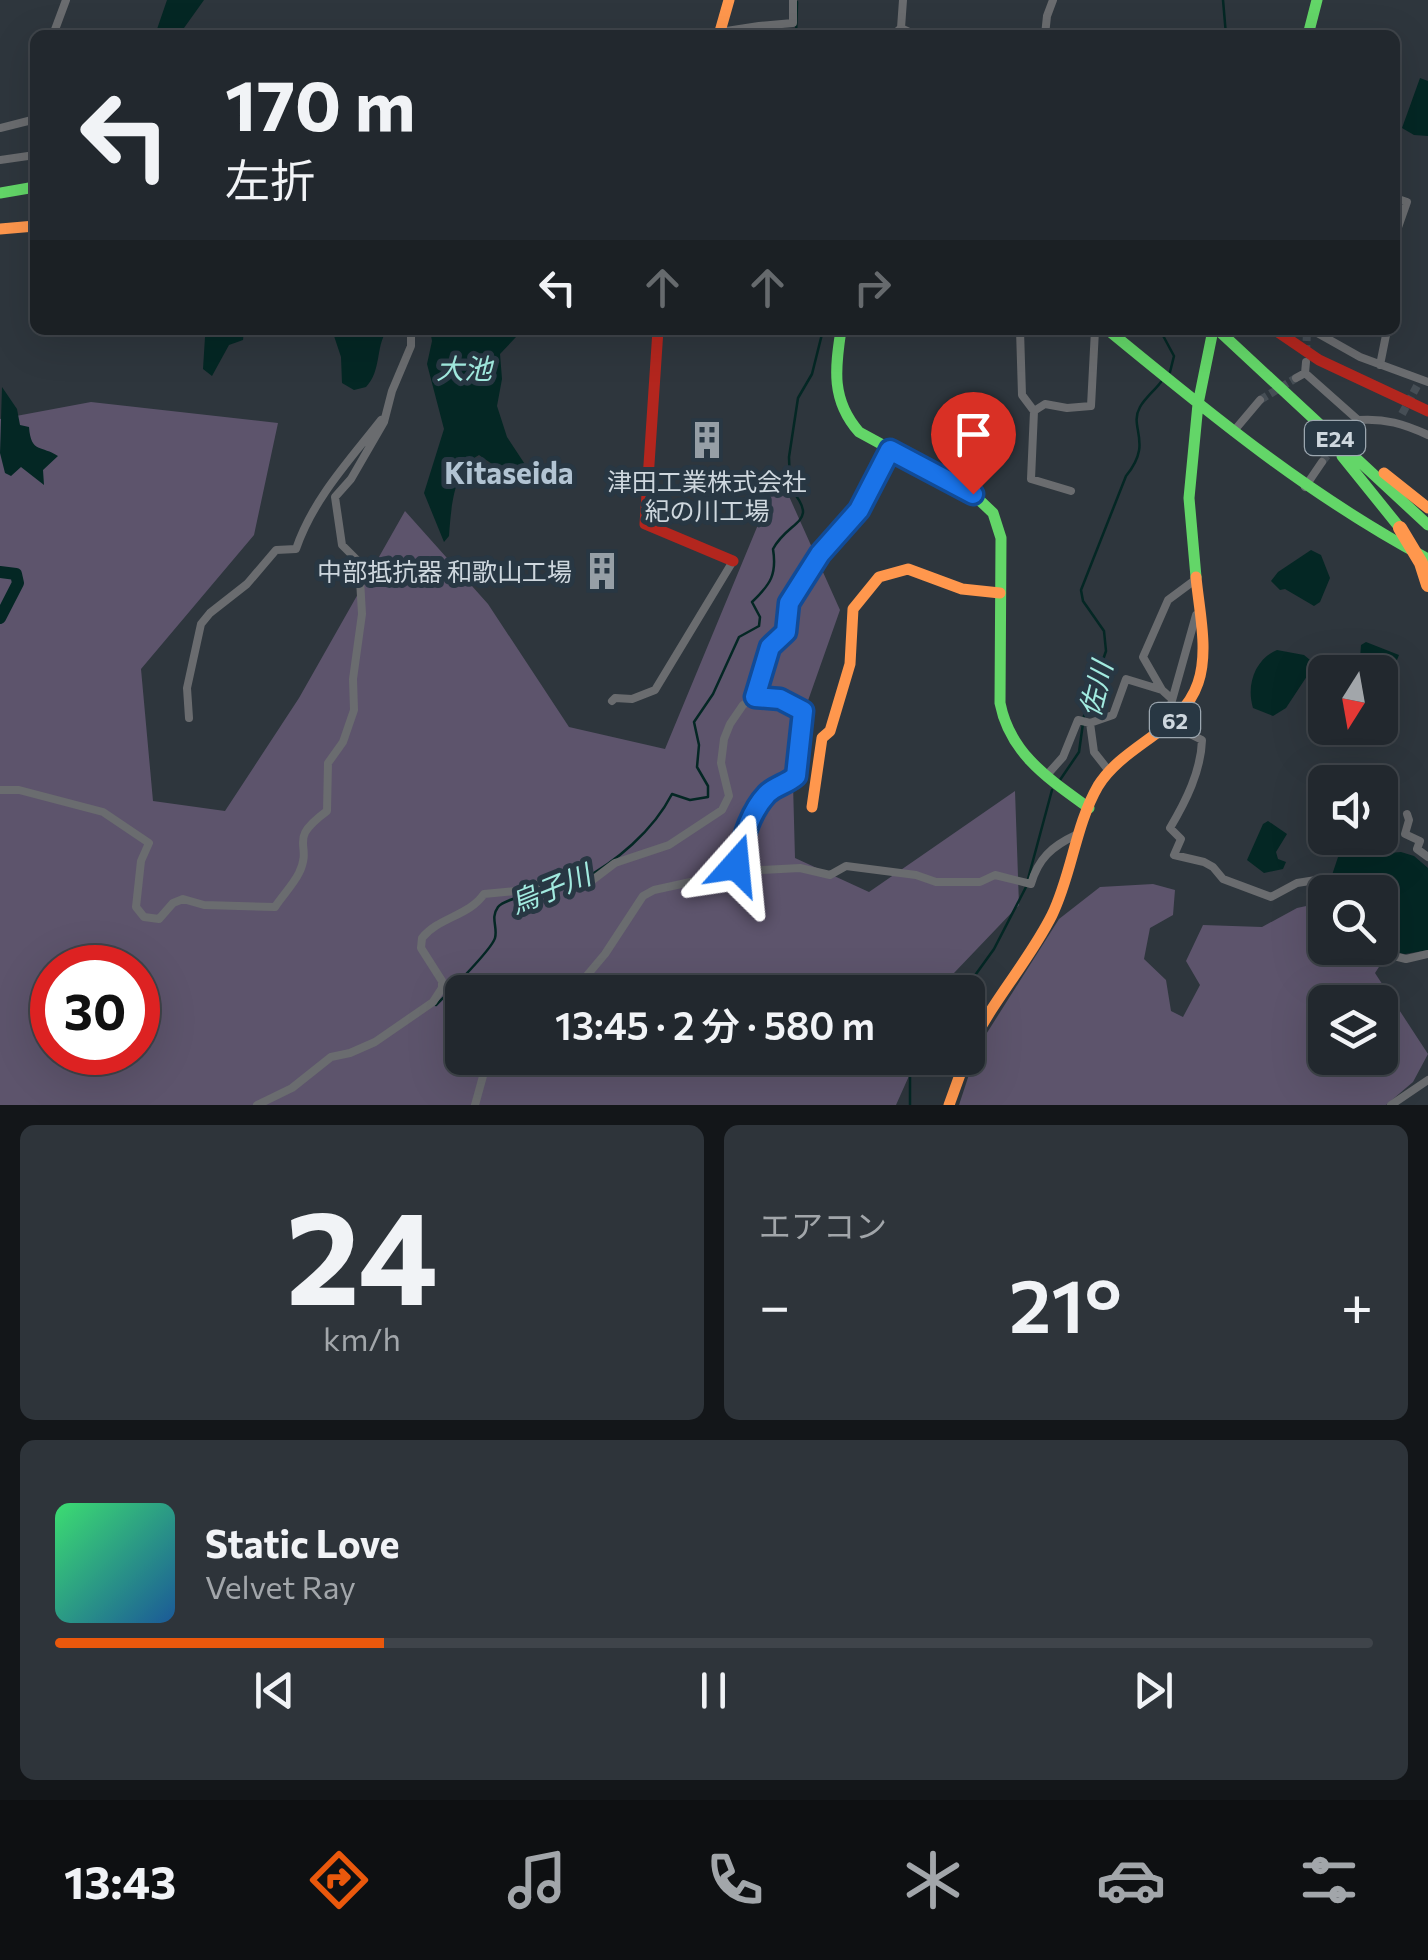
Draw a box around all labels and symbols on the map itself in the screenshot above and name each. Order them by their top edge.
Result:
water label: 大池 [436,351,495,385]
pin [931,392,1016,495]
building icon: 津田工業株式会社 紀の川工場 [686,419,728,461]
road number: E24 [1305,421,1365,455]
district label: Kitaseida [444,453,574,490]
place label: 津田工業株式会社 紀の川工場 [607,466,807,525]
building icon: 中部抵抗器 和歌山工場 [581,550,623,592]
place label: 中部抵抗器 和歌山工場 [317,556,572,586]
water label: 佐川 [1072,655,1119,720]
north arrow [1308,655,1398,745]
road number: 62 [1150,703,1200,737]
position arrow [684,813,788,917]
water label: 烏子川 [505,855,598,919]
speed limit sign: 30 [30,945,160,1075]

